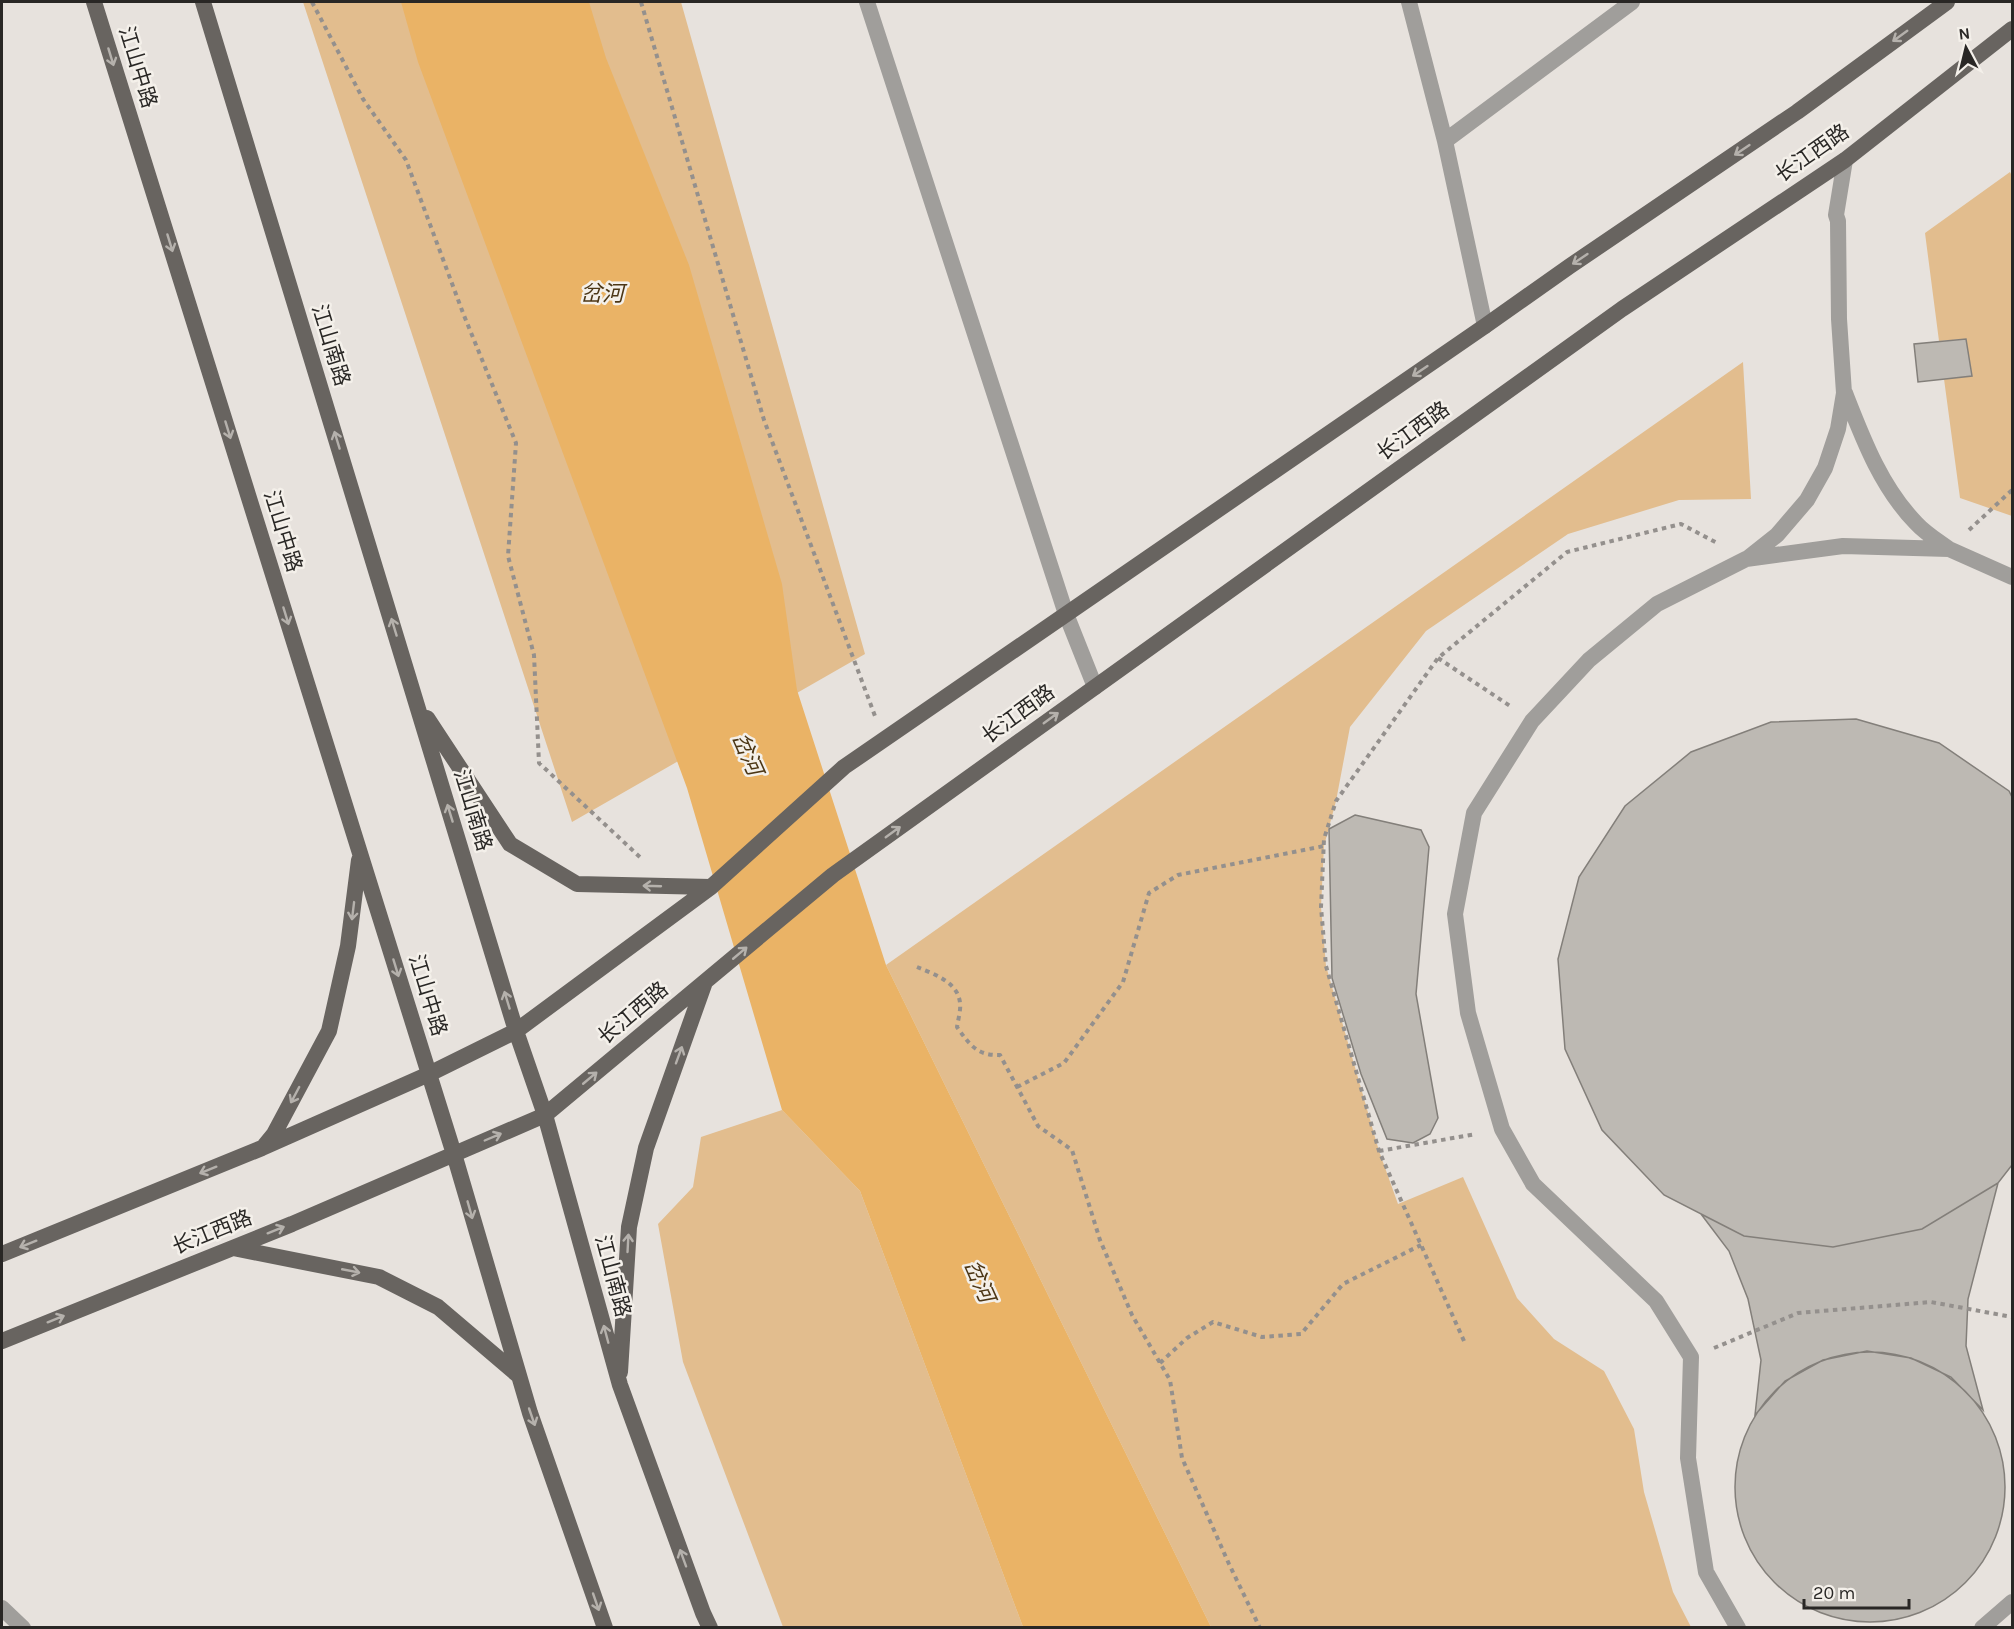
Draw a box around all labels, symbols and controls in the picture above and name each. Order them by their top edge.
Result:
north arrow [1936,18,1996,78]
street label: 江山中路 [114,23,162,111]
text: N [1957,23,1971,44]
one-way arrow [1893,30,1909,42]
one-way arrow [107,47,118,66]
street label: 长江西路 [1771,119,1853,187]
one-way arrow [1734,144,1751,156]
one-way arrow [165,234,176,253]
one-way arrow [1573,253,1589,265]
water label: 岔河 [580,281,628,307]
street label: 江山南路 [307,301,355,389]
one-way arrow [1413,365,1429,377]
street label: 长江西路 [1372,397,1454,465]
one-way arrow [223,420,234,439]
one-way arrow [331,431,342,450]
street label: 江山中路 [259,487,307,575]
one-way arrow [281,606,292,625]
one-way arrow [387,618,398,637]
street label: 长江西路 [977,680,1059,748]
one-way arrow [1043,712,1059,725]
water label: 岔河 [726,729,769,783]
street label: 江山南路 [449,766,497,854]
one-way arrow [444,804,455,823]
one-way arrow [884,826,900,838]
one-way arrow [643,880,663,892]
one-way arrow [347,900,358,920]
one-way arrow [732,946,748,959]
street label: 江山中路 [404,951,452,1039]
one-way arrow [391,959,402,978]
street label: 长江西路 [593,977,673,1049]
one-way arrow [501,991,512,1010]
one-way arrow [674,1046,685,1065]
one-way arrow [582,1071,598,1084]
one-way arrow [289,1085,300,1103]
one-way arrow [484,1131,502,1142]
one-way arrow [199,1165,218,1176]
one-way arrow [465,1200,476,1219]
street label: 长江西路 [169,1205,255,1259]
one-way arrow [266,1224,284,1235]
street label: 江山南路 [591,1232,635,1320]
one-way arrow [623,1233,634,1253]
one-way arrow [19,1239,37,1250]
water label: 岔河 [958,1256,1001,1310]
one-way arrow [342,1266,361,1278]
one-way arrow [46,1313,65,1324]
one-way arrow [599,1325,611,1344]
one-way arrow [527,1407,538,1426]
one-way arrow [676,1549,687,1568]
scale bar [1804,1572,1909,1610]
text: 20 m [1813,1582,1855,1604]
one-way arrow [591,1592,602,1610]

